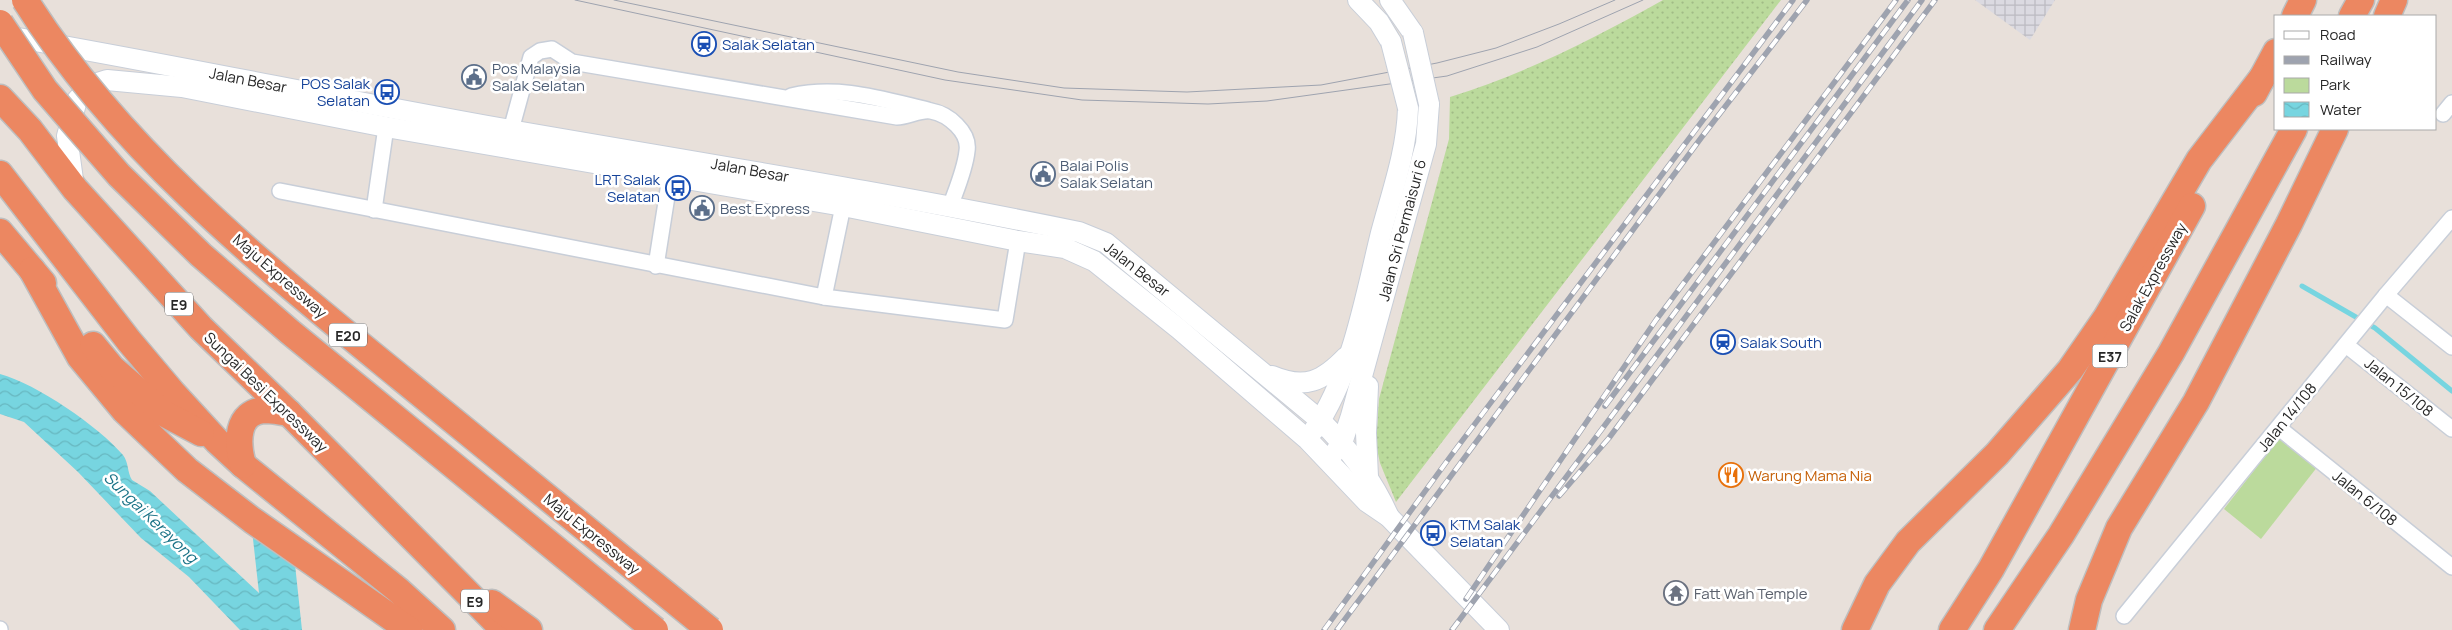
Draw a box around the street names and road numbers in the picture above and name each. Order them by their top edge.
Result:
street label: Jalan Besar [207,62,289,98]
street label: Jalan Besar [709,153,791,187]
street label: Jalan Sri Permaisuri 6 [1373,157,1431,303]
street label: Salak Expressway [2114,219,2192,335]
street label: Maju Expressway [228,229,332,323]
street label: Jalan Besar [1100,237,1175,302]
road number: E9 [165,292,193,316]
road number: E20 [329,324,367,346]
street label: Sungai Besi Expressway [199,327,333,457]
road number: E37 [2092,344,2128,368]
street label: Jalan 15/108 [2360,353,2438,421]
street label: Jalan 14/108 [2253,378,2321,456]
street label: Jalan 6/108 [2328,465,2402,531]
street label: Maju Expressway [539,489,645,579]
road number: E9 [461,590,489,612]

